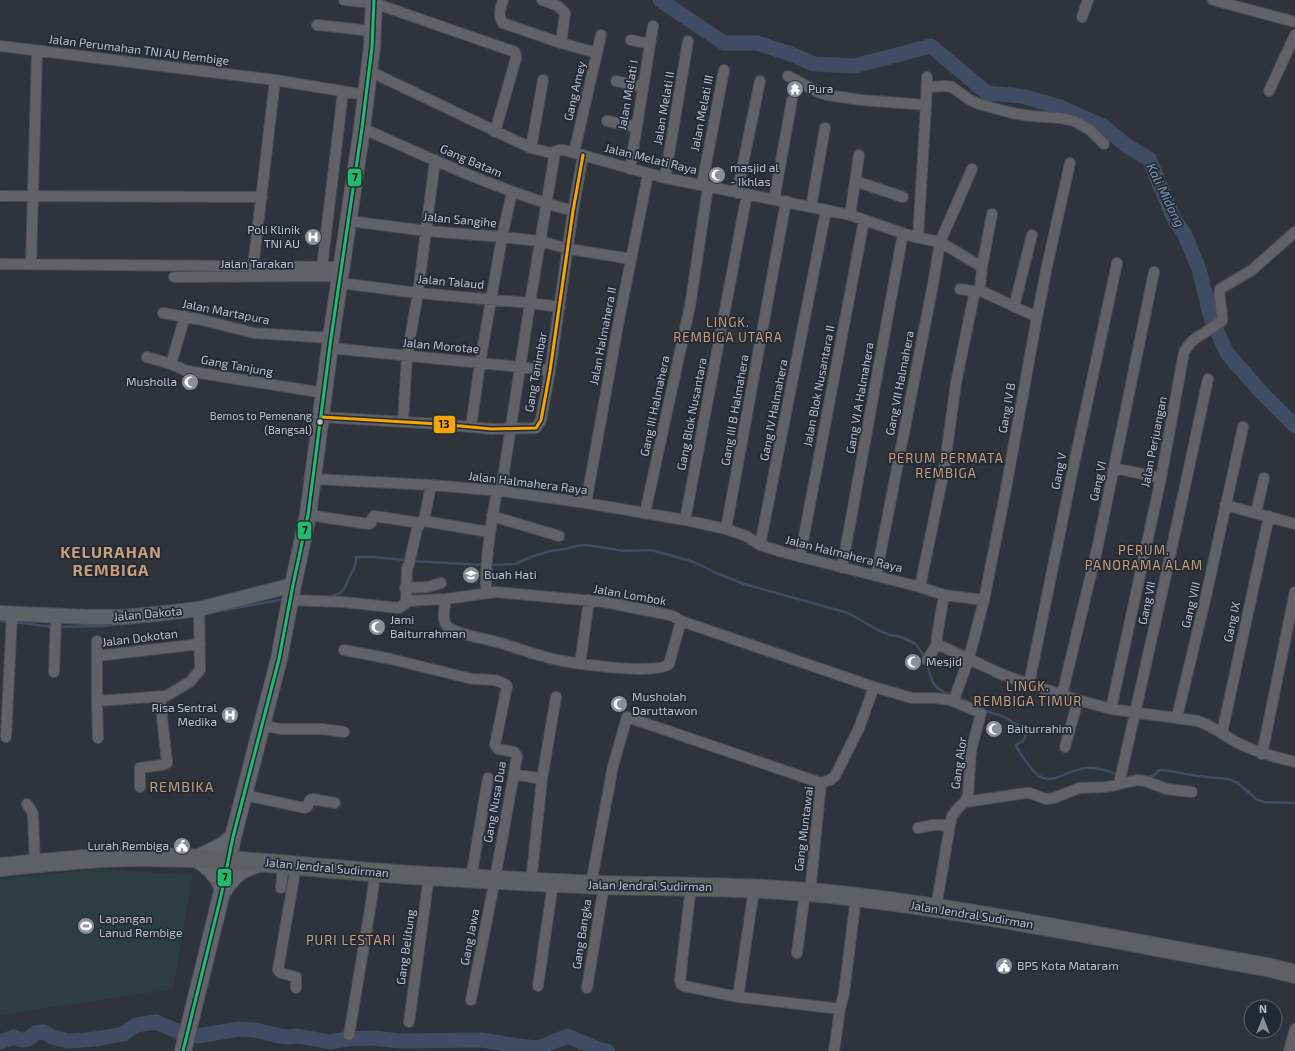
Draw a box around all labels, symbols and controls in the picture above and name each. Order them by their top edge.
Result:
street label: Jalan Perumahan TNI AU Rembige [48,31,230,67]
street label: Gang Amey [560,59,588,122]
street label: Jalan Melati I [614,59,640,131]
street label: Jalan Melati II [650,70,676,146]
street label: Jalan Melati III [687,74,715,152]
temple icon: Pura [785,79,805,99]
place label: Pura [808,81,833,95]
street label: Jalan Melati Raya [604,140,699,176]
street label: Gang Batam [438,141,505,179]
place label: masjid al - Ikhlas [730,160,779,188]
water label: Kali Midang [1144,160,1188,230]
mosque icon: masjid al - Ikhlas [707,165,727,185]
line badge: 7 [347,168,362,187]
text: 7 [352,170,358,183]
street label: Jalan Sangihe [423,209,497,229]
place label: Poli Klinik TNI AU [247,222,300,250]
hospital icon: Poli Klinik TNI AU [303,227,323,247]
street label: Jalan Tarakan [220,256,294,270]
street label: Jalan Talaud [417,271,485,291]
street label: Jalan Halmahera II [586,286,618,386]
street label: Jalan Martapura [181,296,271,326]
district label: LINGK. REMBIGA UTARA [673,314,783,345]
street label: Jalan Blok Nusantara II [799,324,837,448]
street label: Gang VII Halmahera [882,329,916,436]
street label: Gang Tanimbar [521,330,549,413]
street label: Jalan Morotae [402,335,480,355]
street label: Gang VI A Halmahera [842,341,876,455]
street label: Gang Tanjung [200,352,275,379]
street label: Gang III B Halmahera [717,353,751,467]
street label: Gang III Halmahera [637,354,672,457]
street label: Gang Blok Nusantara [673,356,709,471]
street label: Gang IV Halmahera [756,358,790,462]
mosque icon: Musholla [180,372,200,392]
place label: Musholla [126,374,177,388]
street label: Gang IV B [995,382,1017,434]
street label: Jalan Perjuangan [1137,395,1170,489]
place label: Bemos to Pemenang (Bangsal) [210,409,312,436]
line badge: 13 [433,415,456,434]
marker: Bemos to Pemenang (Bangsal) [315,417,325,427]
text: 13 [439,417,450,430]
district label: PERUM PERMATA REMBIGA [888,450,1004,481]
street label: Gang V [1048,450,1069,491]
street label: Gang VI [1086,459,1108,502]
street label: Jalan Halmahera Raya [468,468,589,496]
line badge: 7 [297,521,312,540]
text: 7 [302,523,308,536]
street label: Jalan Halmahera Raya [784,532,904,574]
district label: KELURAHAN REMBIGA [60,542,162,579]
district label: PERUM. PANORAMA ALAM [1085,542,1203,573]
school or university icon: Buah Hati [461,565,481,585]
place label: Buah Hati [484,567,537,581]
street label: Gang VII [1135,580,1157,626]
street label: Gang VIII [1178,580,1202,629]
street label: Jalan Lombok [593,581,668,607]
street label: Gang IX [1220,600,1242,643]
street label: Jalan Dakota [113,603,183,623]
place label: Jami Baiturrahman [390,612,466,640]
mosque icon: Jami Baiturrahman [367,617,387,637]
street label: Jalan Dokotan [101,625,179,649]
mosque icon: Mesjid [903,652,923,672]
place label: Mesjid [926,654,962,669]
district label: LINGK. REMBIGA TIMUR [974,678,1082,709]
place label: Musholah Daruttawon [632,689,698,717]
mosque icon: Musholah Daruttawon [609,694,629,714]
place label: Risa Sentral Medika [152,700,217,728]
hospital icon: Risa Sentral Medika [220,705,240,725]
mosque icon: Baiturrahim [984,719,1004,739]
place label: Baiturrahim [1007,721,1072,735]
street label: Gang Alor [947,736,969,790]
street label: Gang Nusa Dua [480,760,508,844]
district label: REMBIKA [149,778,215,795]
street label: Gang Muntawai [791,786,815,872]
public building icon: Lurah Rembiga [172,836,192,856]
place label: Lurah Rembiga [88,838,169,852]
street label: Jalan Jendral Sudirman [265,855,390,879]
line badge: 7 [217,868,232,887]
text: 7 [222,870,228,883]
street label: Jalan Jendral Sudirman [588,877,712,893]
street label: Jalan Jendral Sudirman [910,897,1035,931]
street label: Gang Bangka [569,898,593,970]
street label: Gang Jawa [457,907,481,966]
street label: Gang Belitung [393,908,417,985]
place label: Lapangan Lanud Rembige [99,911,182,939]
sports icon: Lapangan Lanud Rembige [76,916,96,936]
district label: PURI LESTARI [306,932,396,948]
public building icon: BPS Kota Mataram [994,956,1014,976]
place label: BPS Kota Mataram [1017,958,1119,972]
north arrow [1243,999,1283,1039]
text: N [1259,1002,1267,1015]

